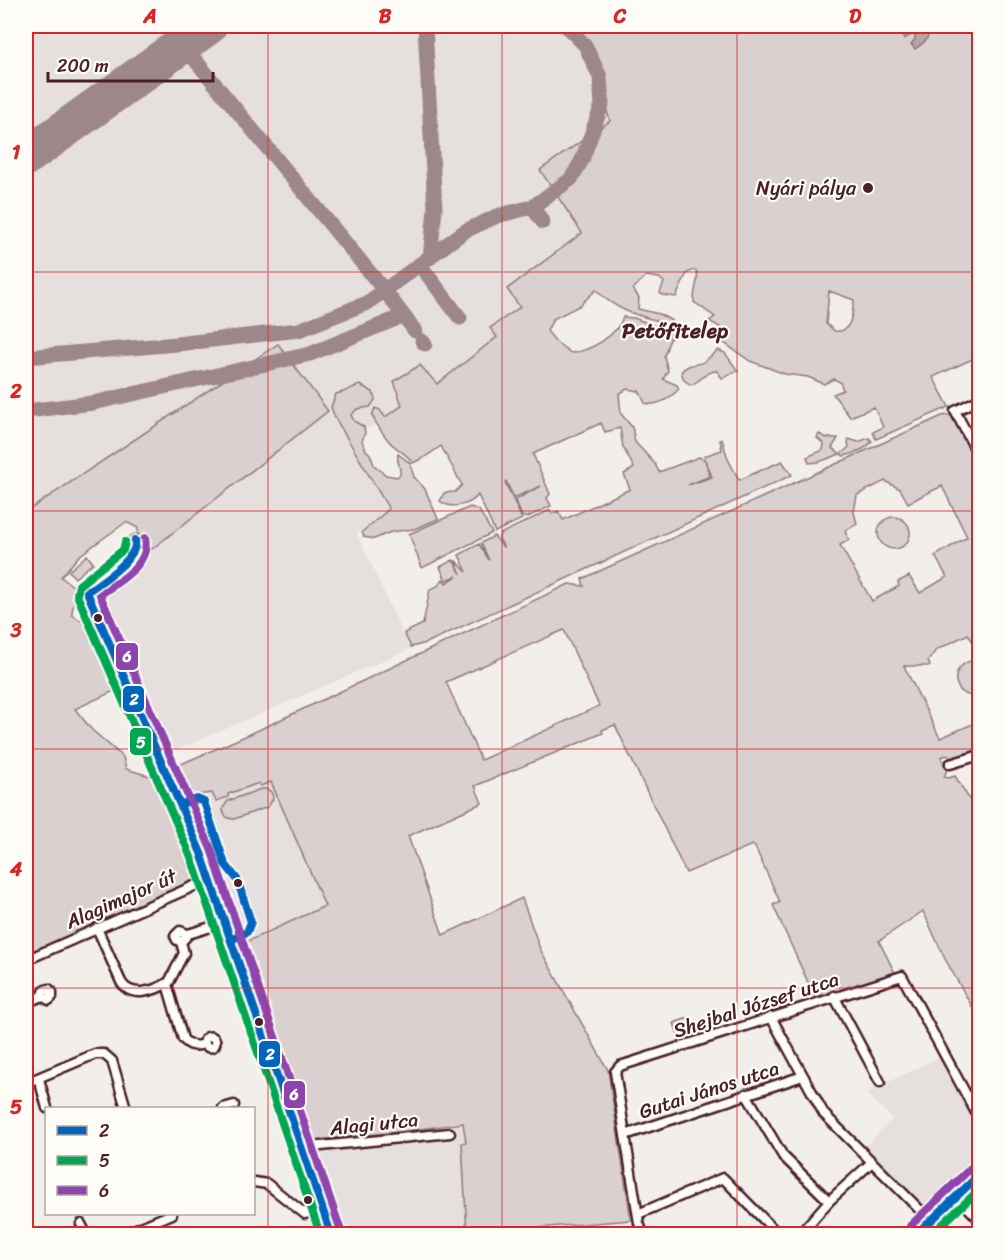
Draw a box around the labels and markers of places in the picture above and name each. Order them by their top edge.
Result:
place label: Nyári pálya [756,171,857,206]
marker: Nyári pálya [861,181,875,195]
unlabelled marker [92,612,104,624]
unlabelled marker [232,877,244,889]
unlabelled marker [253,1016,265,1028]
unlabelled marker [302,1194,314,1206]

